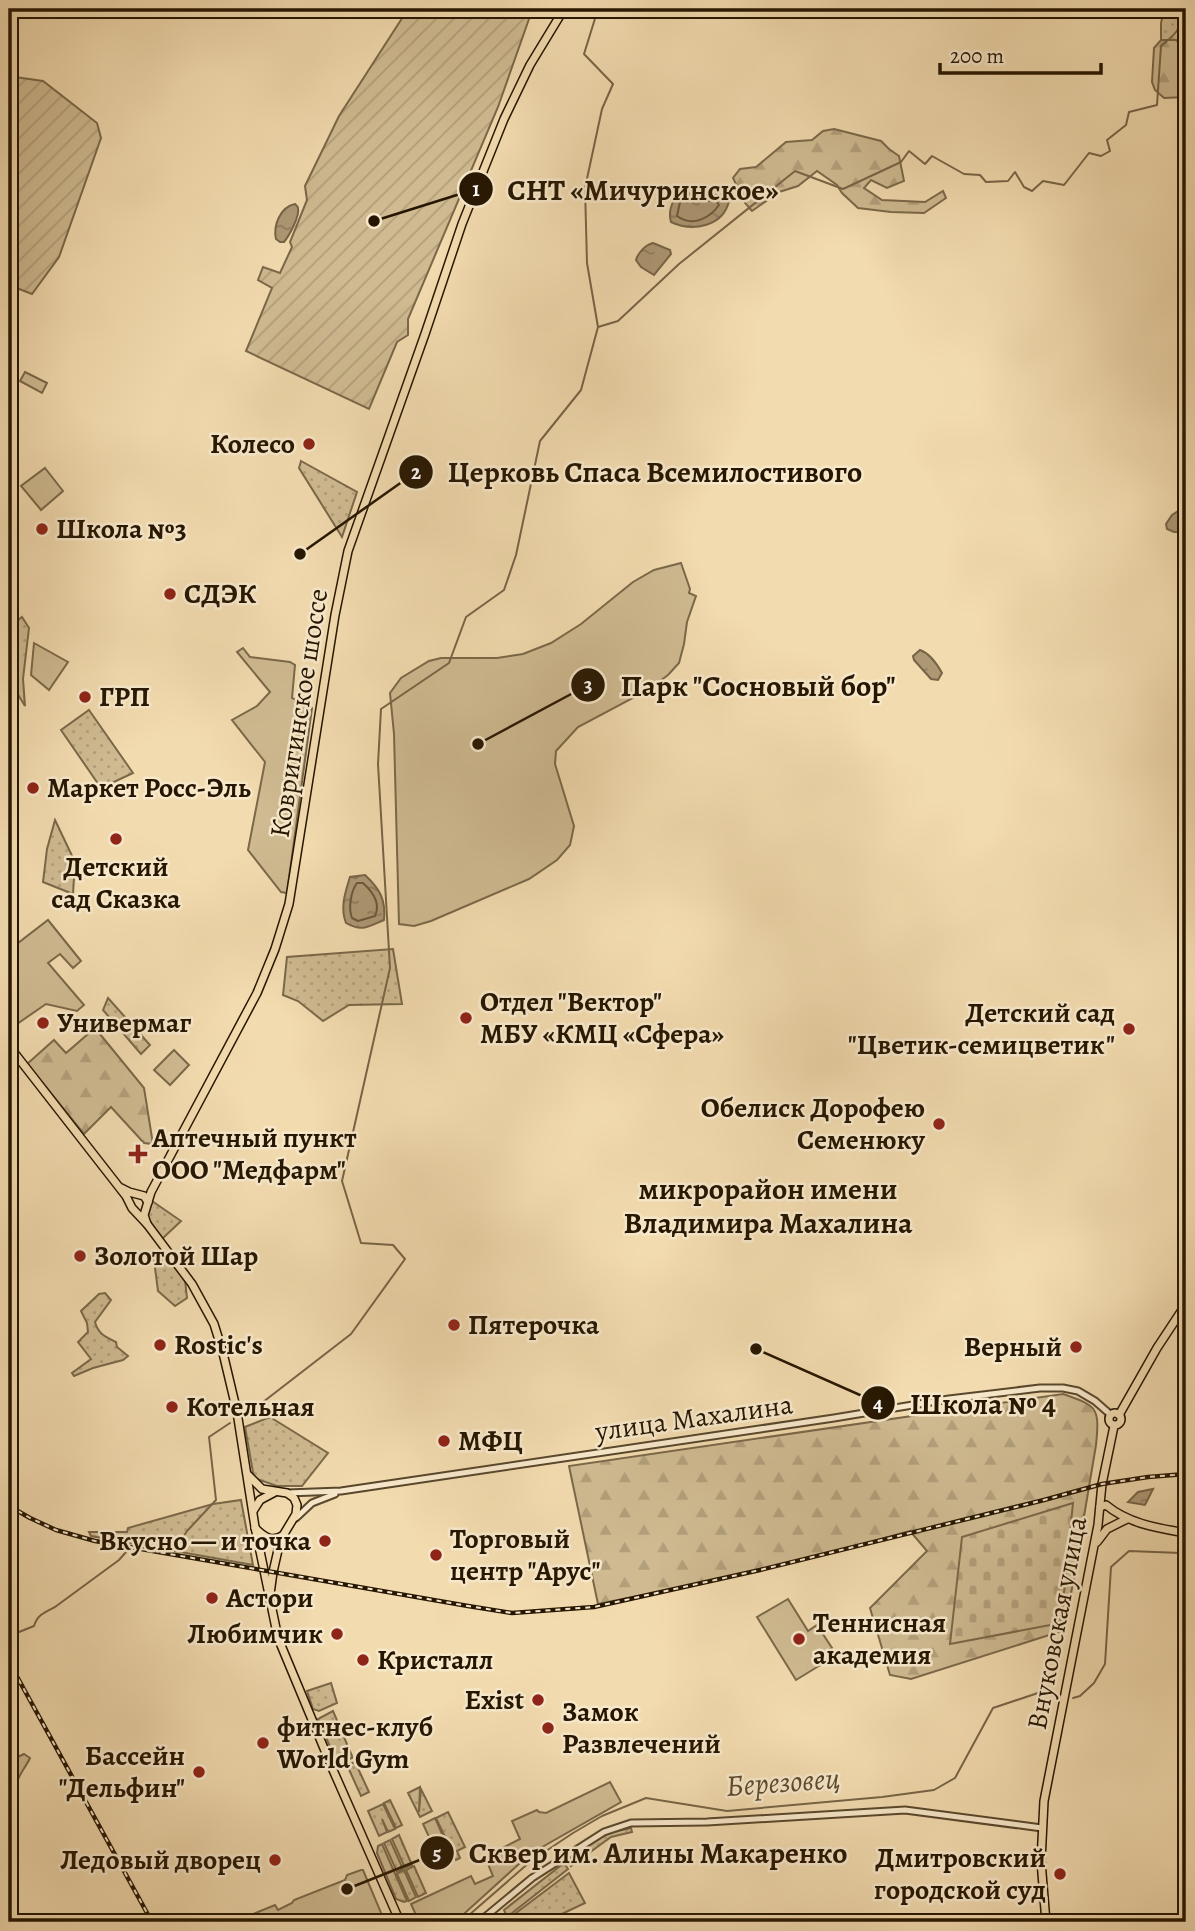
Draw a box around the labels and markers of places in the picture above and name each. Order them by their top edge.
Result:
callout: СНТ «Мичуринское» [458,164,793,215]
place label: Колесо [210,425,295,463]
marker: Колесо [301,436,317,452]
callout: Церковь Спаса Всемилостивого [398,446,876,497]
place label: Школа №3 [56,510,187,548]
marker: Школа №3 [34,521,50,537]
place label: СДЭК [184,575,257,613]
marker: СДЭК [162,586,178,602]
callout: Парк "Сосновый бор" [571,660,909,711]
place label: ГРП [99,678,150,716]
marker: ГРП [77,689,93,705]
place label: Маркет Росс-Эль [47,769,251,807]
marker: Маркет Росс-Эль [25,780,41,796]
marker: Детский сад Сказка [108,831,124,847]
place label: Детский сад Сказка [51,848,181,918]
place label: Отдел "Вектор" МБУ «КМЦ «Сфера» [480,983,724,1053]
place label: Детский сад "Цветик-семицветик" [848,994,1115,1064]
place label: Универмаг [57,1004,191,1042]
marker: Отдел "Вектор" МБУ «КМЦ «Сфера» [458,1010,474,1026]
marker: Универмаг [35,1015,51,1031]
marker: Детский сад "Цветик-семицветик" [1121,1021,1137,1037]
place label: Обелиск Дорофею Семенюку [701,1089,926,1159]
marker: Обелиск Дорофею Семенюку [931,1116,947,1132]
place label: Аптечный пункт ООО "Медфарм" [151,1119,357,1189]
marker: Аптечный пункт ООО "Медфарм" [130,1146,146,1162]
place label: Золотой Шар [94,1237,258,1275]
marker: Золотой Шар [72,1248,88,1264]
place label: Пятерочка [468,1306,600,1344]
marker: Пятерочка [446,1317,462,1333]
place label: Rostic's [174,1326,263,1364]
place label: Верный [964,1328,1062,1366]
marker: Rostic's [152,1337,168,1353]
marker: Верный [1068,1339,1084,1355]
callout: Школа № 4 [861,1378,1070,1429]
place label: Котельная [186,1388,315,1426]
marker: Котельная [164,1399,180,1415]
place label: МФЦ [458,1422,523,1460]
marker: МФЦ [436,1433,452,1449]
place label: Торговый центр "Арус" [450,1520,601,1590]
place label: Вкусно — и точка [99,1522,312,1560]
marker: Вкусно — и точка [317,1533,333,1549]
marker: Торговый центр "Арус" [428,1547,444,1563]
place label: Астори [225,1579,314,1617]
marker: Астори [204,1590,220,1606]
place label: Теннисная академия [813,1604,946,1674]
place label: Любимчик [187,1615,323,1653]
marker: Любимчик [329,1626,345,1642]
marker: Теннисная академия [791,1631,807,1647]
place label: Кристалл [377,1641,493,1679]
marker: Кристалл [355,1652,371,1668]
place label: Exist [465,1681,524,1719]
marker: Exist [530,1692,546,1708]
place label: Замок Развлечений [562,1693,721,1763]
place label: фитнес-клуб World Gym [276,1708,433,1778]
marker: Замок Развлечений [540,1720,556,1736]
marker: фитнес-клуб World Gym [255,1735,271,1751]
place label: Бассейн "Дельфин" [58,1737,185,1807]
marker: Бассейн "Дельфин" [191,1764,207,1780]
callout: Сквер им. Алины Макаренко [420,1827,862,1878]
place label: Дмитровский городской суд [874,1839,1046,1909]
place label: Ледовый дворец [60,1841,261,1879]
marker: Ледовый дворец [267,1852,283,1868]
marker: Дмитровский городской суд [1052,1866,1068,1882]

